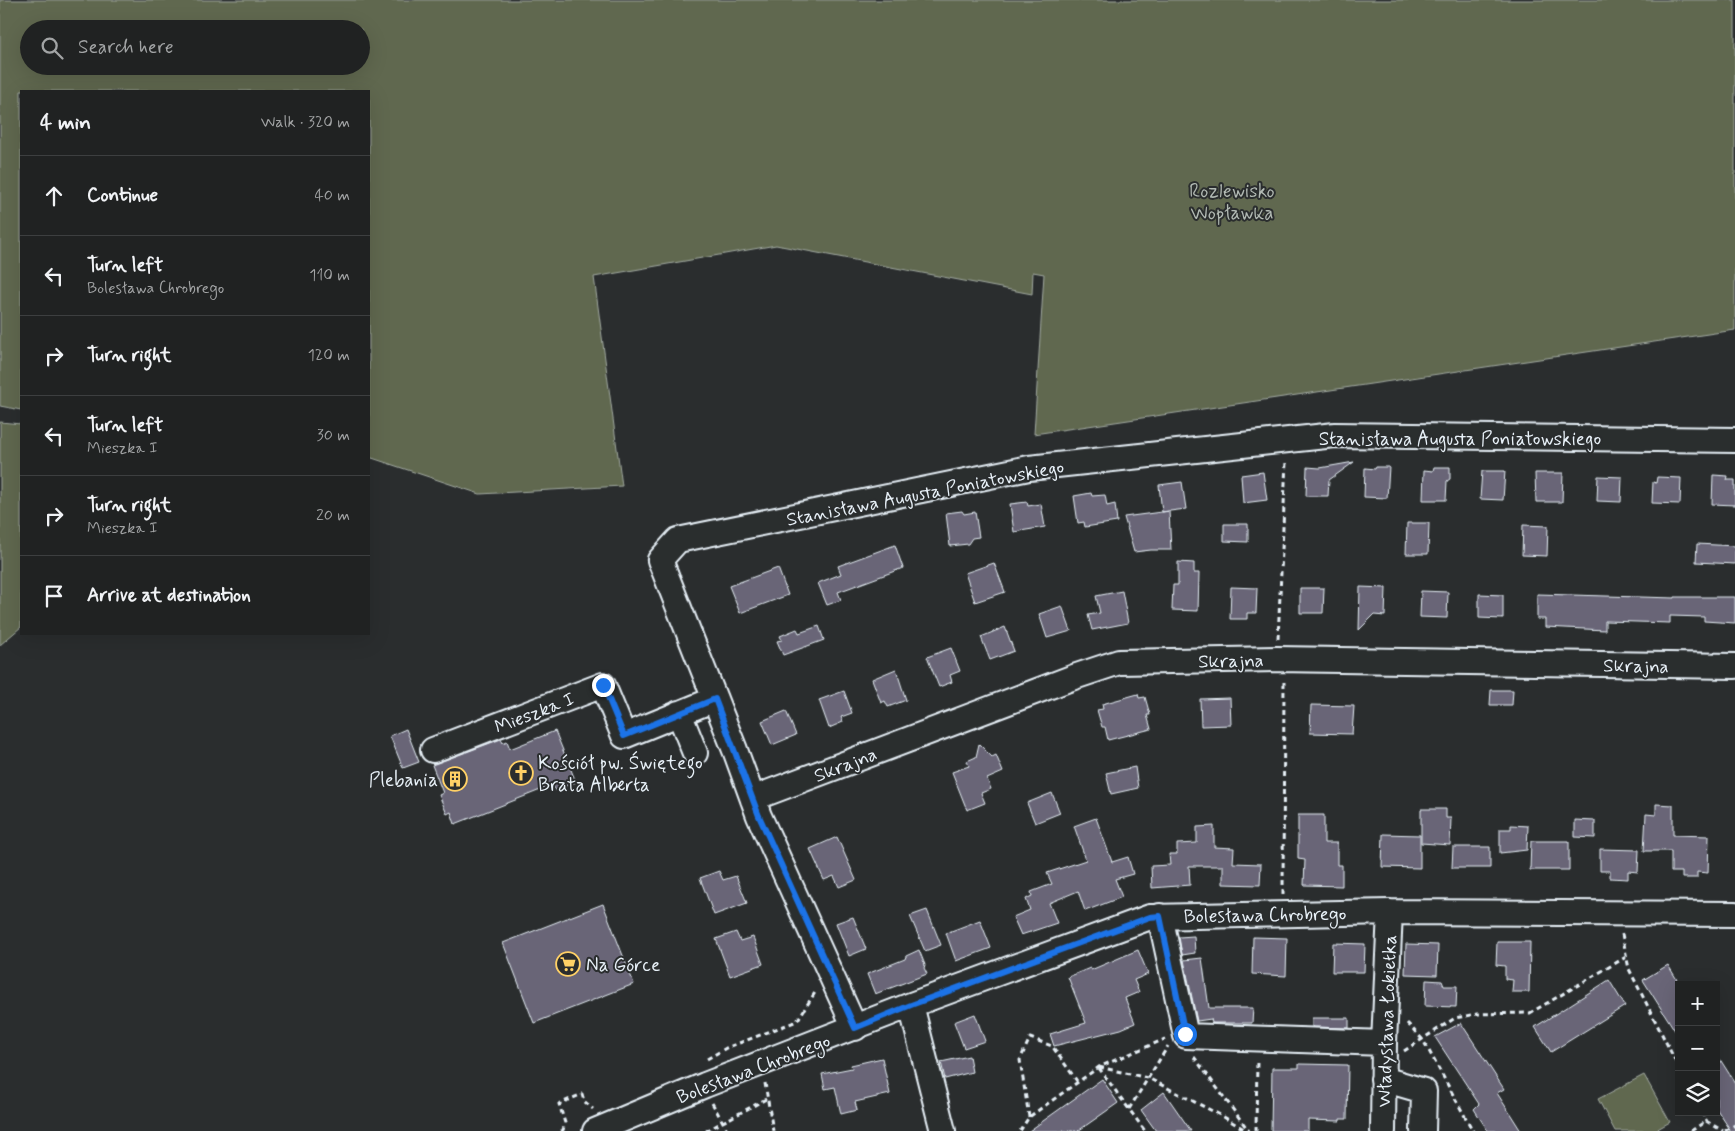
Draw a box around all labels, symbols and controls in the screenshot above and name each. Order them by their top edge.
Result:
search box [20,20,370,75]
icon: search [38,34,66,62]
text: Search here [78,35,174,60]
text: 4 min [40,109,91,137]
text: Walk · 320 m [261,112,350,133]
park label: Rozlewisko Wopławka [1189,179,1275,226]
icon: ahead [40,182,68,210]
text: Continue [87,183,158,208]
text: 40 m [314,185,350,206]
text: Turn left [87,253,163,278]
icon: left [40,262,68,290]
text: 110 m [309,265,350,286]
text: Bolesława Chrobrego [87,278,224,299]
icon: right [40,342,68,370]
text: Turn right [87,343,171,368]
text: 120 m [308,345,350,366]
text: Turn left [87,413,163,438]
icon: left [40,422,68,450]
text: 30 m [317,425,350,446]
street label: Stanisława Augusta Poniatowskiego [1319,427,1601,453]
text: Mieszka I [87,438,158,459]
street label: Stanisława Augusta Poniatowskiego [784,454,1066,534]
text: Turn right [87,493,171,518]
icon: right [40,502,68,530]
text: 20 m [316,505,350,526]
text: Mieszka I [87,518,158,539]
icon: arrive [40,582,68,610]
text: Arrive at destination [87,583,251,608]
street label: Skrajna [1198,648,1264,675]
street label: Skrajna [1603,653,1669,680]
route end [592,674,615,697]
street label: Mieszka I [491,687,578,740]
street label: Skrajna [810,742,881,789]
place label: Kościół pw. Świętego Brata Alberta [538,750,703,798]
church icon: Kościół pw. Świętego Brata Alberta [508,760,534,786]
building icon: Plebania [442,766,468,792]
place label: Plebania [369,768,438,793]
street label: Bolesława Chrobrego [1183,902,1347,931]
street label: Władysława Łokietka [1372,934,1403,1108]
supermarket icon: Na Górce [555,951,581,977]
place label: Na Górce [586,953,660,978]
map controls [1675,981,1720,1116]
button: + [1675,981,1720,1026]
route start [1174,1023,1197,1046]
button: − [1675,1026,1720,1071]
street label: Bolesława Chrobrego [673,1029,835,1112]
button: layers [1675,1071,1720,1116]

